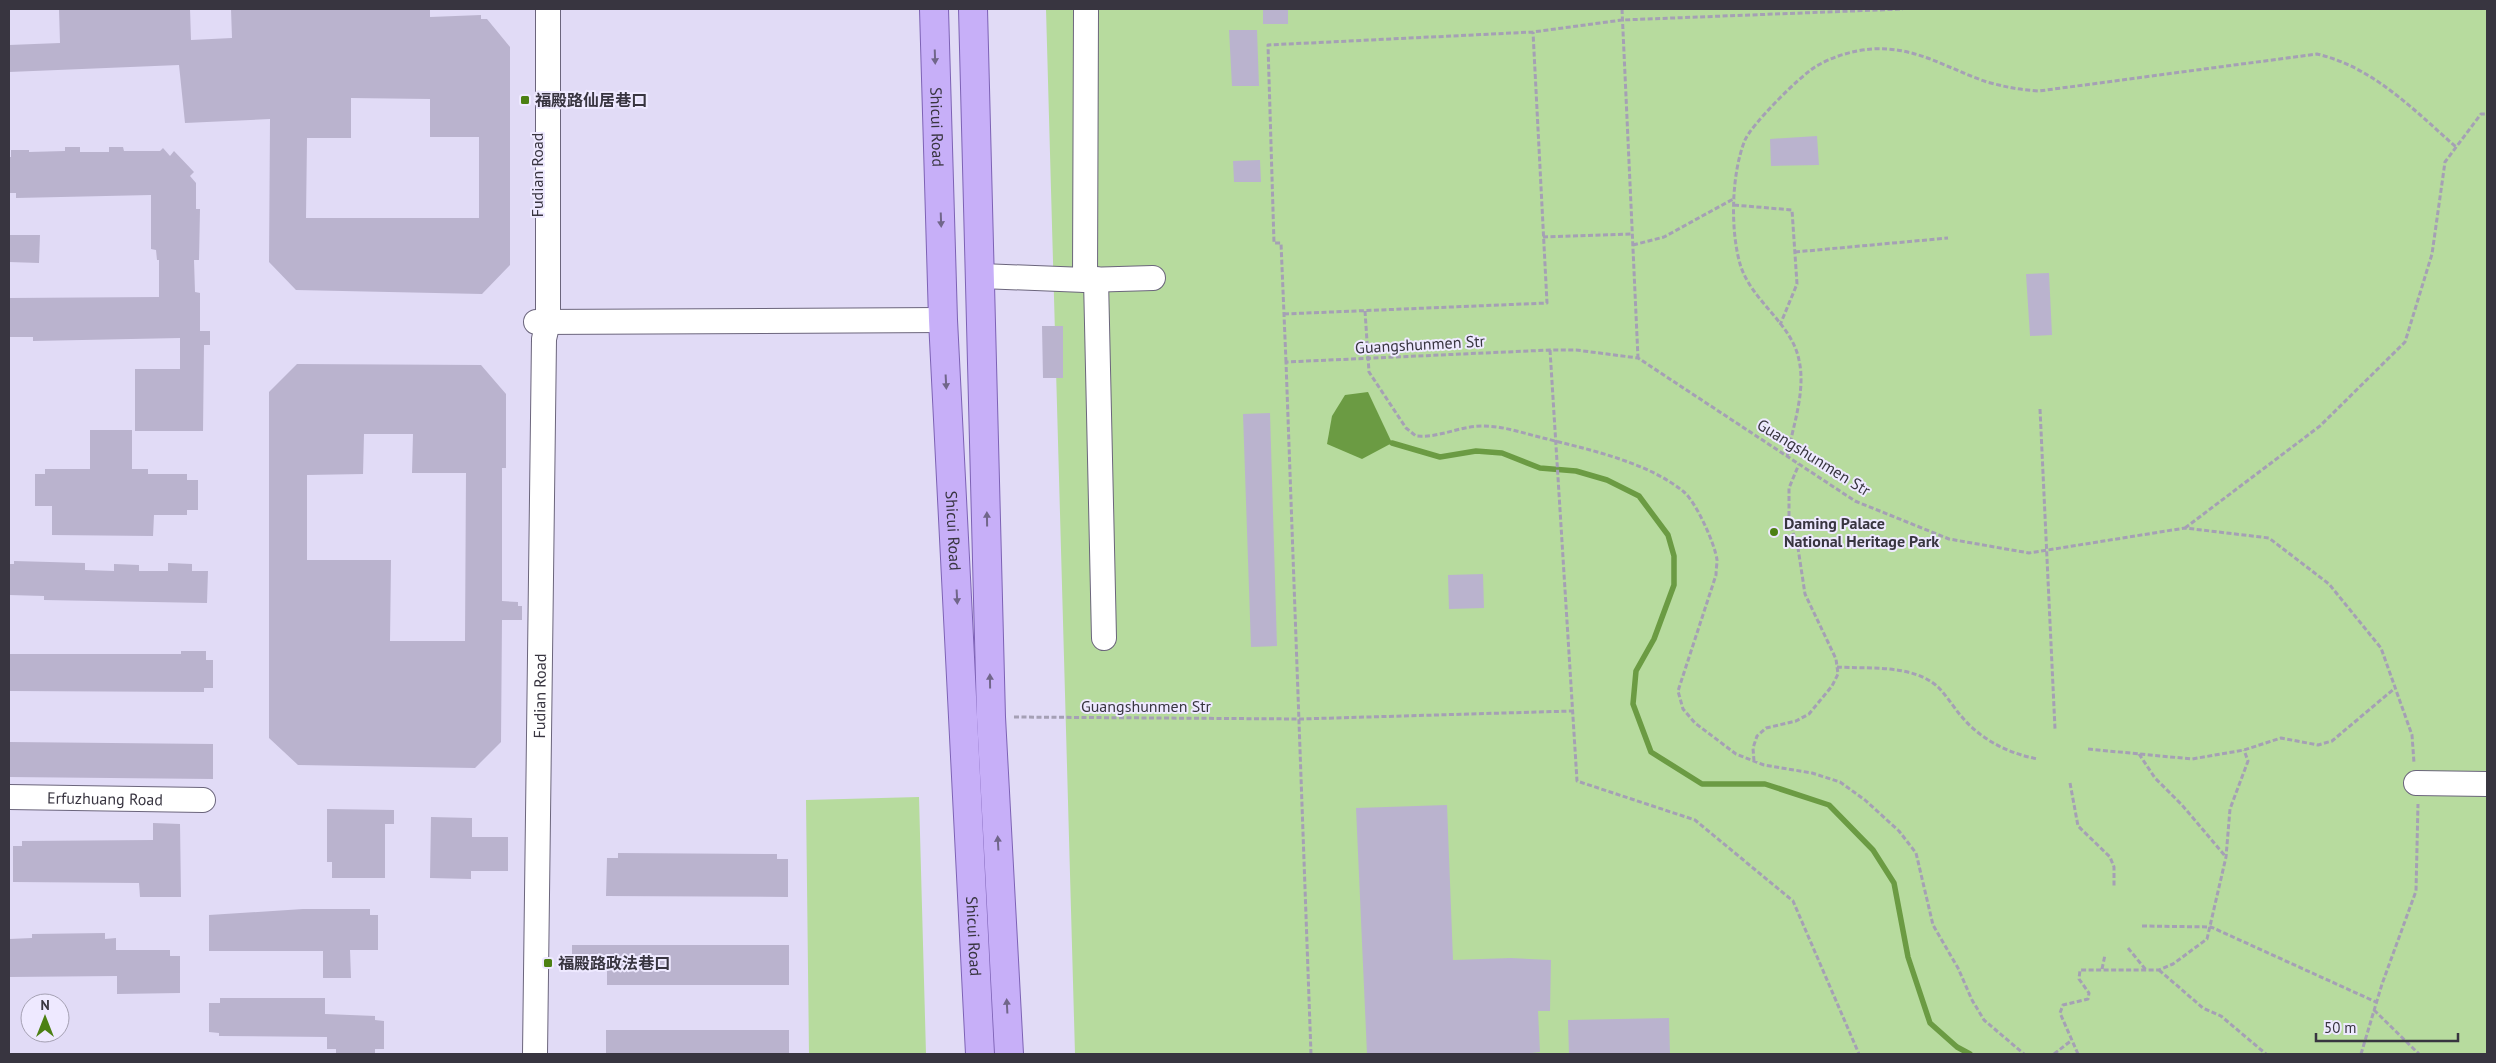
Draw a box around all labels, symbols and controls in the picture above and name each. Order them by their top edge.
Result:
one-way arrow [932,50,940,66]
street label: Shicui Road [926,87,949,167]
place label: 福殿路仙居巷口 [535,90,647,110]
marker: 福殿路仙居巷口 [519,94,531,106]
street label: Fudian Road [527,133,547,217]
one-way arrow [937,212,945,228]
street label: Guangshunmen Str [1355,331,1486,357]
one-way arrow [943,375,951,391]
street label: Guangshunmen Str [1754,414,1875,500]
street label: Shicui Road [942,490,966,571]
one-way arrow [983,510,991,526]
place label: Daming Palace National Heritage Park [1784,513,1939,551]
marker: Daming Palace National Heritage Park [1768,526,1780,538]
one-way arrow [954,589,962,605]
street label: Fudian Road [529,654,550,738]
one-way arrow [986,673,994,689]
street label: Guangshunmen Str [1081,696,1212,716]
street label: Erfuzhuang Road [47,788,163,809]
one-way arrow [994,835,1002,851]
street label: Shicui Road [962,896,986,976]
place label: 福殿路政法巷口 [558,953,670,973]
marker: 福殿路政法巷口 [542,957,554,969]
north arrow [20,993,70,1043]
text: N [40,996,50,1014]
one-way arrow [1002,997,1010,1013]
scale bar [2316,1010,2458,1042]
text: 50 m [2324,1018,2357,1037]

